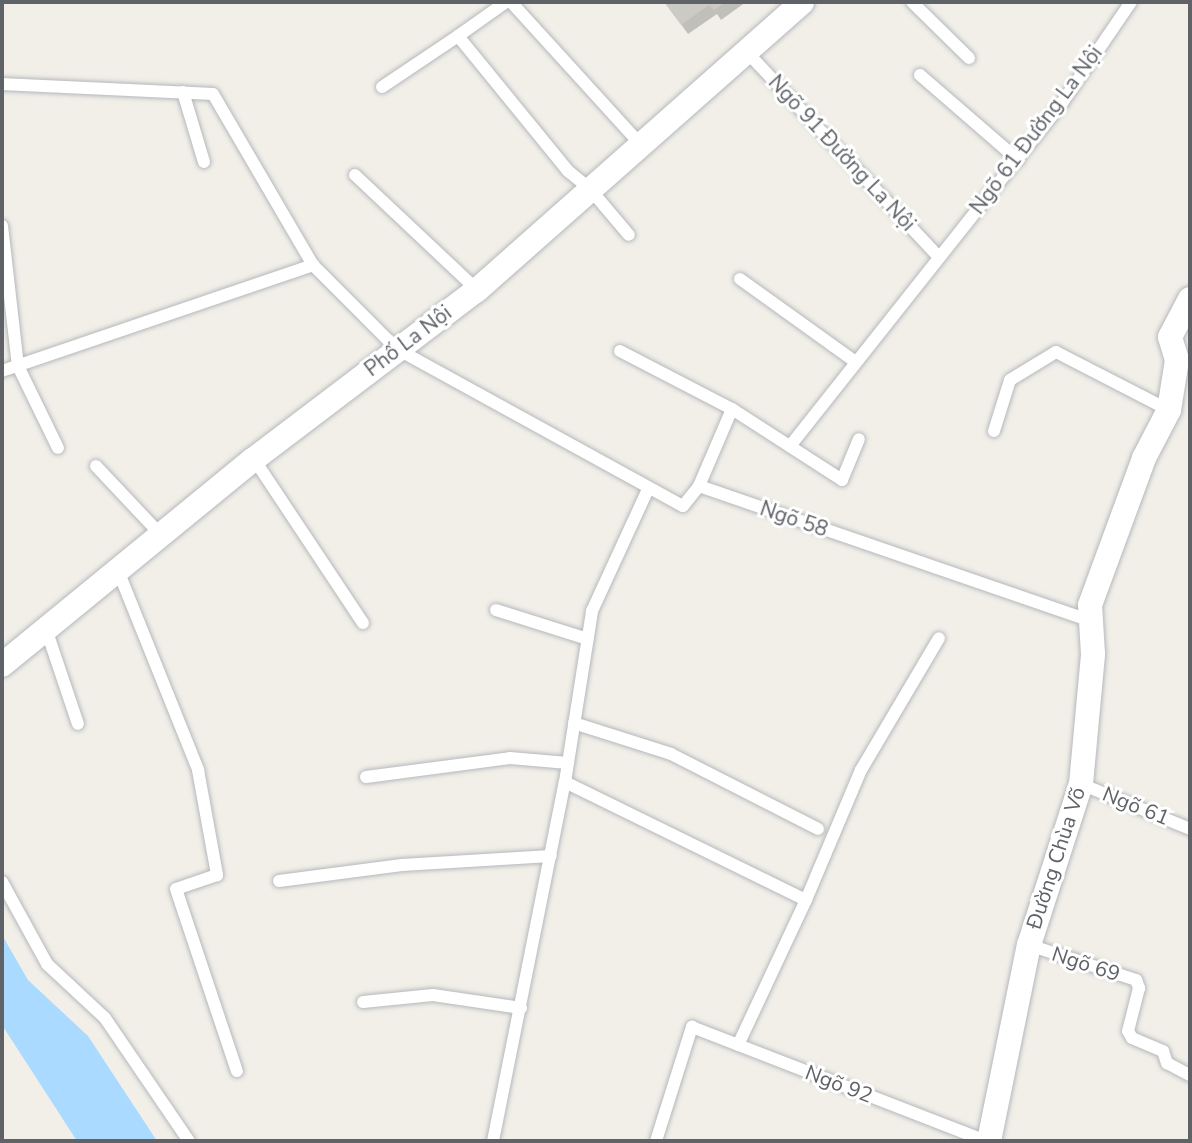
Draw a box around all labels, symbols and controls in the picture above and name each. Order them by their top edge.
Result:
street label: Ngõ 61 Đường La Nội [964,41,1108,219]
street label: Ngõ 91 Đường La Nội [763,70,921,236]
street label: Phố La Nội [360,300,456,382]
street label: Ngõ 58 [757,496,831,542]
street label: Ngõ 61 [1099,781,1173,831]
street label: Đường Chùa Võ [1021,784,1091,932]
street label: Ngõ 69 [1049,941,1123,987]
street label: Ngõ 92 [802,1060,876,1108]

